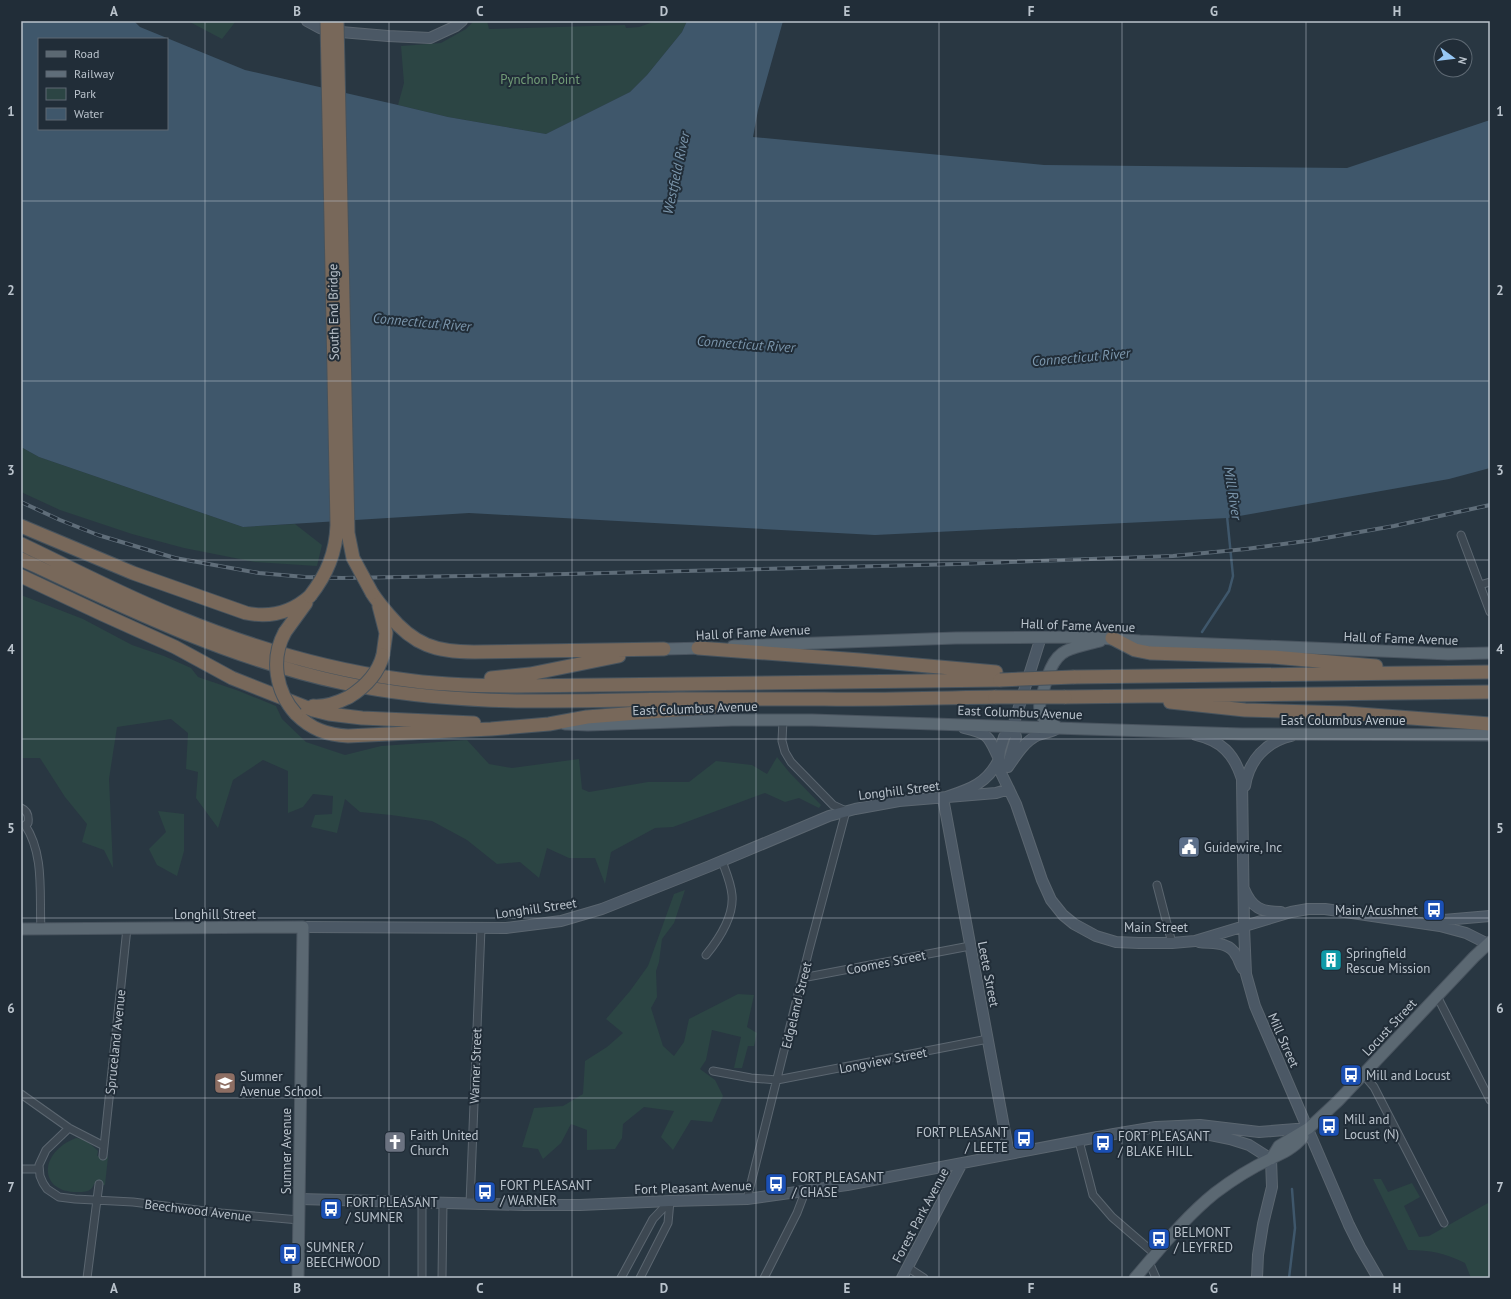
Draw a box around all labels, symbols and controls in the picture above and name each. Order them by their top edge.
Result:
text: A [110,3,118,20]
text: B [293,3,301,20]
text: C [476,3,484,20]
text: D [660,3,668,20]
text: E [844,3,851,20]
text: F [1028,3,1035,20]
text: G [1210,3,1218,20]
text: H [1393,3,1401,20]
legend [38,38,168,130]
north arrow [1433,38,1473,78]
text: Road [74,46,99,61]
text: N [1455,55,1470,66]
text: Railway [74,66,114,81]
park label: Pynchon Point [500,71,580,88]
text: Park [74,86,96,101]
text: 1 [7,103,15,120]
text: 1 [1496,103,1504,120]
text: Water [74,106,104,121]
water label: Westfield River [658,129,694,216]
street label: South End Bridge [324,264,343,360]
text: 2 [7,282,15,299]
text: 2 [1496,282,1504,299]
water label: Connecticut River [372,309,473,335]
water label: Connecticut River [696,332,797,357]
water label: Connecticut River [1031,344,1132,370]
text: 3 [7,462,15,479]
text: 3 [1496,462,1504,479]
water label: Mill River [1220,465,1246,522]
street label: Hall of Fame Avenue [1020,615,1136,636]
street label: Hall of Fame Avenue [695,621,811,644]
street label: Hall of Fame Avenue [1343,628,1459,649]
text: 4 [7,641,15,658]
text: 4 [1496,641,1504,658]
street label: East Columbus Avenue [632,698,758,719]
street label: East Columbus Avenue [957,702,1083,723]
street label: East Columbus Avenue [1280,712,1406,729]
street label: Longhill Street [857,777,941,804]
text: 5 [7,820,15,837]
text: 5 [1496,820,1504,837]
public building icon: Guidewire, Inc [1176,834,1202,860]
place label: Guidewire, Inc [1204,839,1282,856]
street label: Longhill Street [494,894,578,923]
bus stop icon: Main/Acushnet [1421,897,1447,923]
place label: Main/Acushnet [1335,902,1419,919]
street label: Longhill Street [174,906,257,923]
street label: Main Street [1124,919,1189,936]
street label: Leete Street [974,940,1003,1009]
place label: Springfield Rescue Mission [1346,945,1430,977]
street label: Coomes Street [845,946,928,978]
building icon: Springfield Rescue Mission [1318,947,1344,973]
street label: Edgeland Street [778,960,816,1050]
street label: Spruceland Avenue [102,989,129,1095]
street label: Locust Street [1358,995,1421,1060]
text: 6 [7,1000,15,1017]
text: 6 [1496,1000,1504,1017]
street label: Mill Street [1264,1010,1303,1071]
street label: Warner Street [466,1027,485,1104]
street label: Longview Street [838,1044,929,1077]
bus stop icon: Mill and Locust [1338,1062,1364,1088]
place label: Mill and Locust [1366,1067,1451,1084]
place label: Sumner Avenue School [240,1068,322,1100]
school or university icon: Sumner Avenue School [212,1070,238,1096]
street label: Sumner Avenue [278,1108,295,1194]
place label: Mill and Locust (N) [1344,1111,1399,1143]
bus stop icon: Mill and Locust (N) [1316,1113,1342,1139]
place label: FORT PLEASANT / LEETE [916,1124,1008,1156]
bus stop icon: FORT PLEASANT / LEETE [1011,1126,1037,1152]
place label: Faith United Church [410,1127,479,1159]
place label: FORT PLEASANT / BLAKE HILL [1117,1128,1210,1160]
church icon: Faith United Church [382,1129,408,1155]
bus stop icon: FORT PLEASANT / BLAKE HILL [1090,1130,1116,1156]
street label: Forest Park Avenue [888,1165,953,1266]
place label: FORT PLEASANT / CHASE [791,1169,884,1201]
bus stop icon: FORT PLEASANT / CHASE [763,1171,789,1197]
place label: FORT PLEASANT / WARNER [499,1177,592,1209]
street label: Fort Pleasant Avenue [634,1177,752,1198]
text: 7 [7,1179,15,1196]
bus stop icon: FORT PLEASANT / WARNER [472,1179,498,1205]
text: 7 [1496,1179,1504,1196]
place label: FORT PLEASANT / SUMNER [345,1194,438,1226]
street label: Beechwood Avenue [144,1196,252,1225]
bus stop icon: FORT PLEASANT / SUMNER [318,1196,344,1222]
place label: BELMONT / LEYFRED [1173,1224,1233,1256]
bus stop icon: BELMONT / LEYFRED [1146,1226,1172,1252]
place label: SUMNER / BEECHWOOD [306,1239,380,1271]
bus stop icon: SUMNER / BEECHWOOD [277,1241,303,1267]
text: A [110,1280,118,1297]
text: B [293,1280,301,1297]
text: C [476,1280,484,1297]
text: D [660,1280,668,1297]
text: E [844,1280,851,1297]
text: F [1028,1280,1035,1297]
text: G [1210,1280,1218,1297]
text: H [1393,1280,1401,1297]

